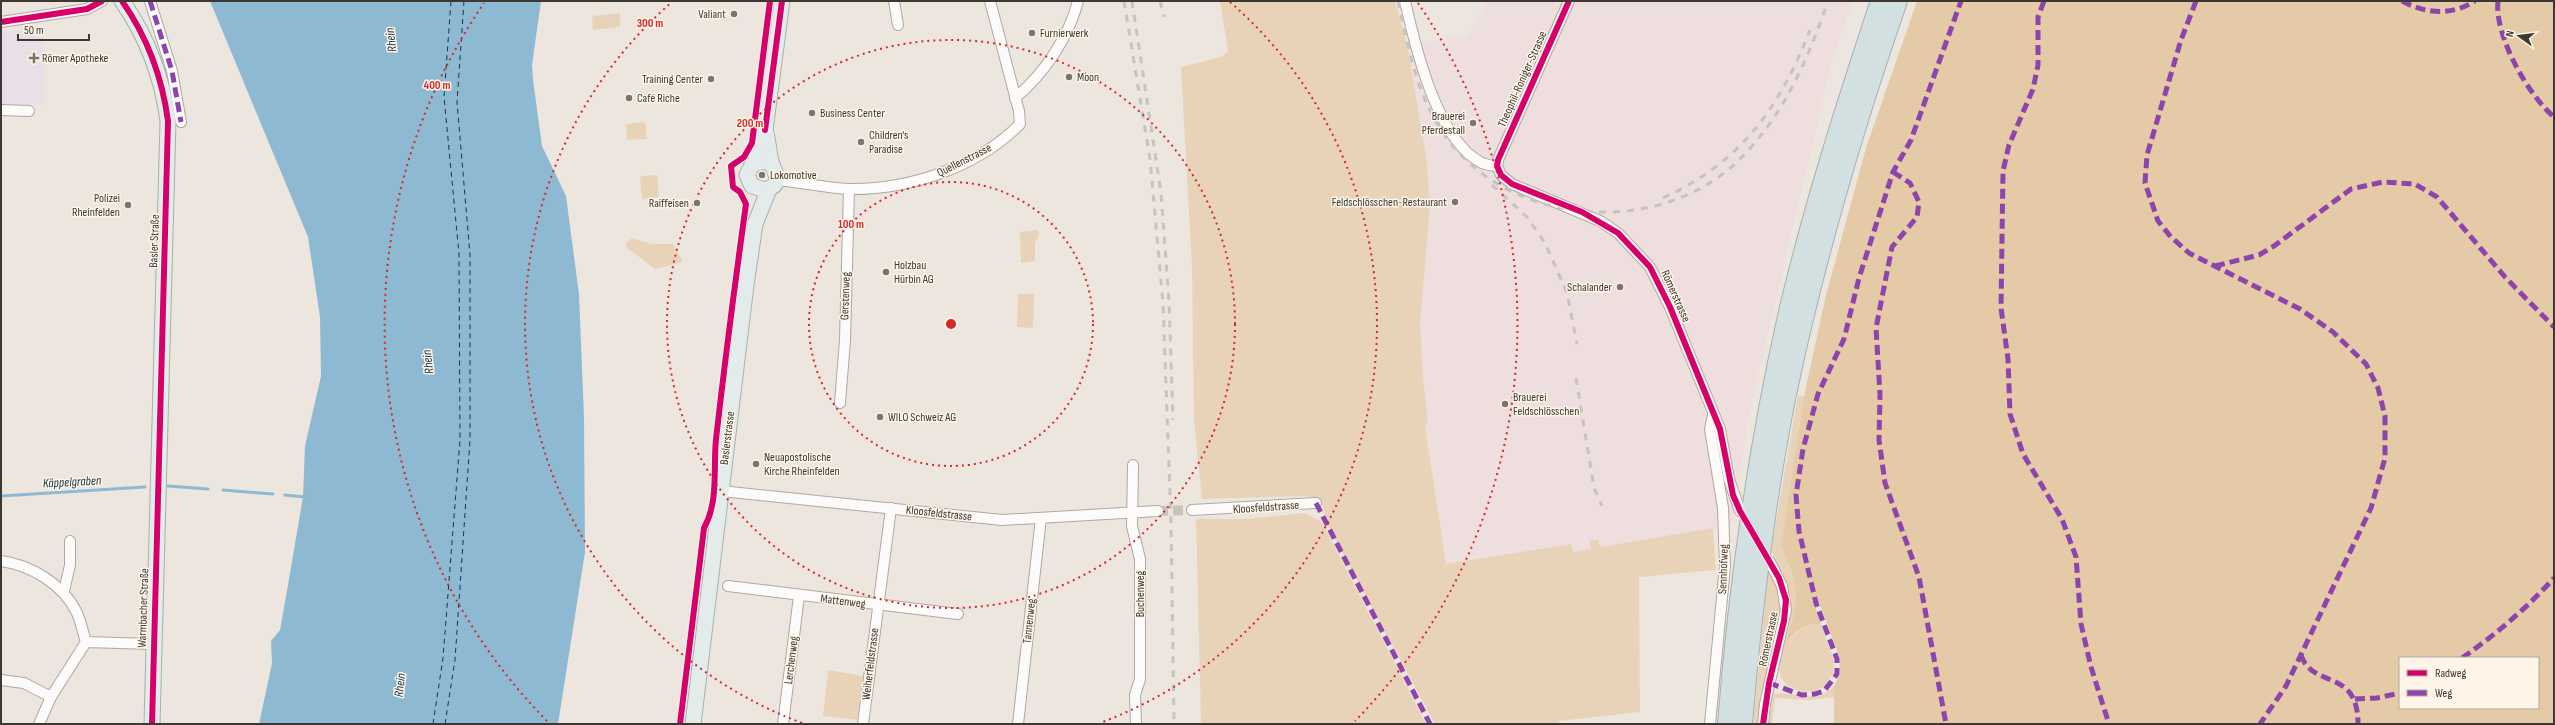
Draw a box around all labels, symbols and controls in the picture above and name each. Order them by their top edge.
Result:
place label: Valiant [698,7,726,22]
marker: Valiant [729,9,739,19]
scale bar [18,16,89,42]
text: 300 m [637,16,663,31]
north arrow [2499,16,2539,56]
text: 50 m [24,23,44,38]
water label: Rhein [382,26,400,53]
place label: Furnierwerk [1040,26,1089,41]
marker: Furnierwerk [1027,28,1037,38]
street label: Theophil-Roniger-Strasse [1495,29,1550,130]
text: N [2503,29,2517,38]
place label: Römer Apotheke [42,51,109,66]
marker: Römer Apotheke [29,53,39,63]
place label: Moon [1077,70,1099,85]
place label: Training Center [642,72,704,87]
marker: Moon [1064,72,1074,82]
marker: Training Center [706,74,716,84]
text: 400 m [424,78,450,93]
place label: Café Riche [637,91,680,106]
marker: Café Riche [624,93,634,103]
place label: Business Center [820,106,885,121]
marker: Business Center [807,108,817,118]
place label: Brauerei Pferdestall [1422,109,1465,138]
text: 200 m [737,116,763,131]
marker: Brauerei Pferdestall [1468,118,1478,128]
place label: Children's Paradise [869,128,908,157]
marker: Children's Paradise [856,137,866,147]
street label: Quellenstrasse [934,140,994,181]
place label: Lokomotive [770,168,817,183]
marker: Lokomotive [757,170,767,180]
place label: Polizei Rheinfelden [72,191,120,220]
place label: Feldschlösschen-Restaurant [1332,195,1447,210]
place label: Raiffeisen [649,196,689,211]
marker: Feldschlösschen-Restaurant [1450,197,1460,207]
marker: Raiffeisen [692,198,702,208]
marker: Polizei Rheinfelden [123,200,133,210]
street label: Basler Straße [146,214,163,268]
text: 100 m [838,217,864,232]
place label: Holzbau Hürbin AG [894,258,934,287]
marker: Holzbau Hürbin AG [881,267,891,277]
street label: Römerstrasse [1657,268,1694,325]
street label: Gerstenweg [837,271,854,320]
place label: Schalander [1567,280,1613,295]
marker: Schalander [1615,282,1625,292]
centre of rings [944,317,958,331]
water label: Rhein [419,348,437,375]
place label: Brauerei Feldschlösschen [1513,390,1579,419]
marker: Brauerei Feldschlösschen [1500,399,1510,409]
street label: Baslerstrasse [717,410,738,466]
place label: WILO Schweiz AG [888,410,956,425]
marker: WILO Schweiz AG [875,412,885,422]
place label: Neuapostolische Kirche Rheinfelden [764,450,840,479]
marker: Neuapostolische Kirche Rheinfelden [751,459,761,469]
water label: Käppelgraben [42,472,102,492]
street label: Kloosfeldstrasse [1232,498,1300,517]
street label: Kloosfeldstrasse [905,503,973,524]
street label: Sennhofweg [1715,544,1732,594]
street label: Warmbacher Straße [135,568,152,648]
street label: Buchenweg [1133,571,1148,617]
street label: Mattenweg [820,591,867,612]
street label: Tannenweg [1020,598,1039,644]
street label: Römerstrasse [1755,610,1782,668]
street label: Weiherfeldstrasse [859,627,882,701]
street label: Lerchenweg [781,635,802,685]
legend [2399,657,2539,709]
text: Radweg [2435,666,2467,681]
water label: Rhein [391,672,409,698]
text: Weg [2435,686,2452,701]

